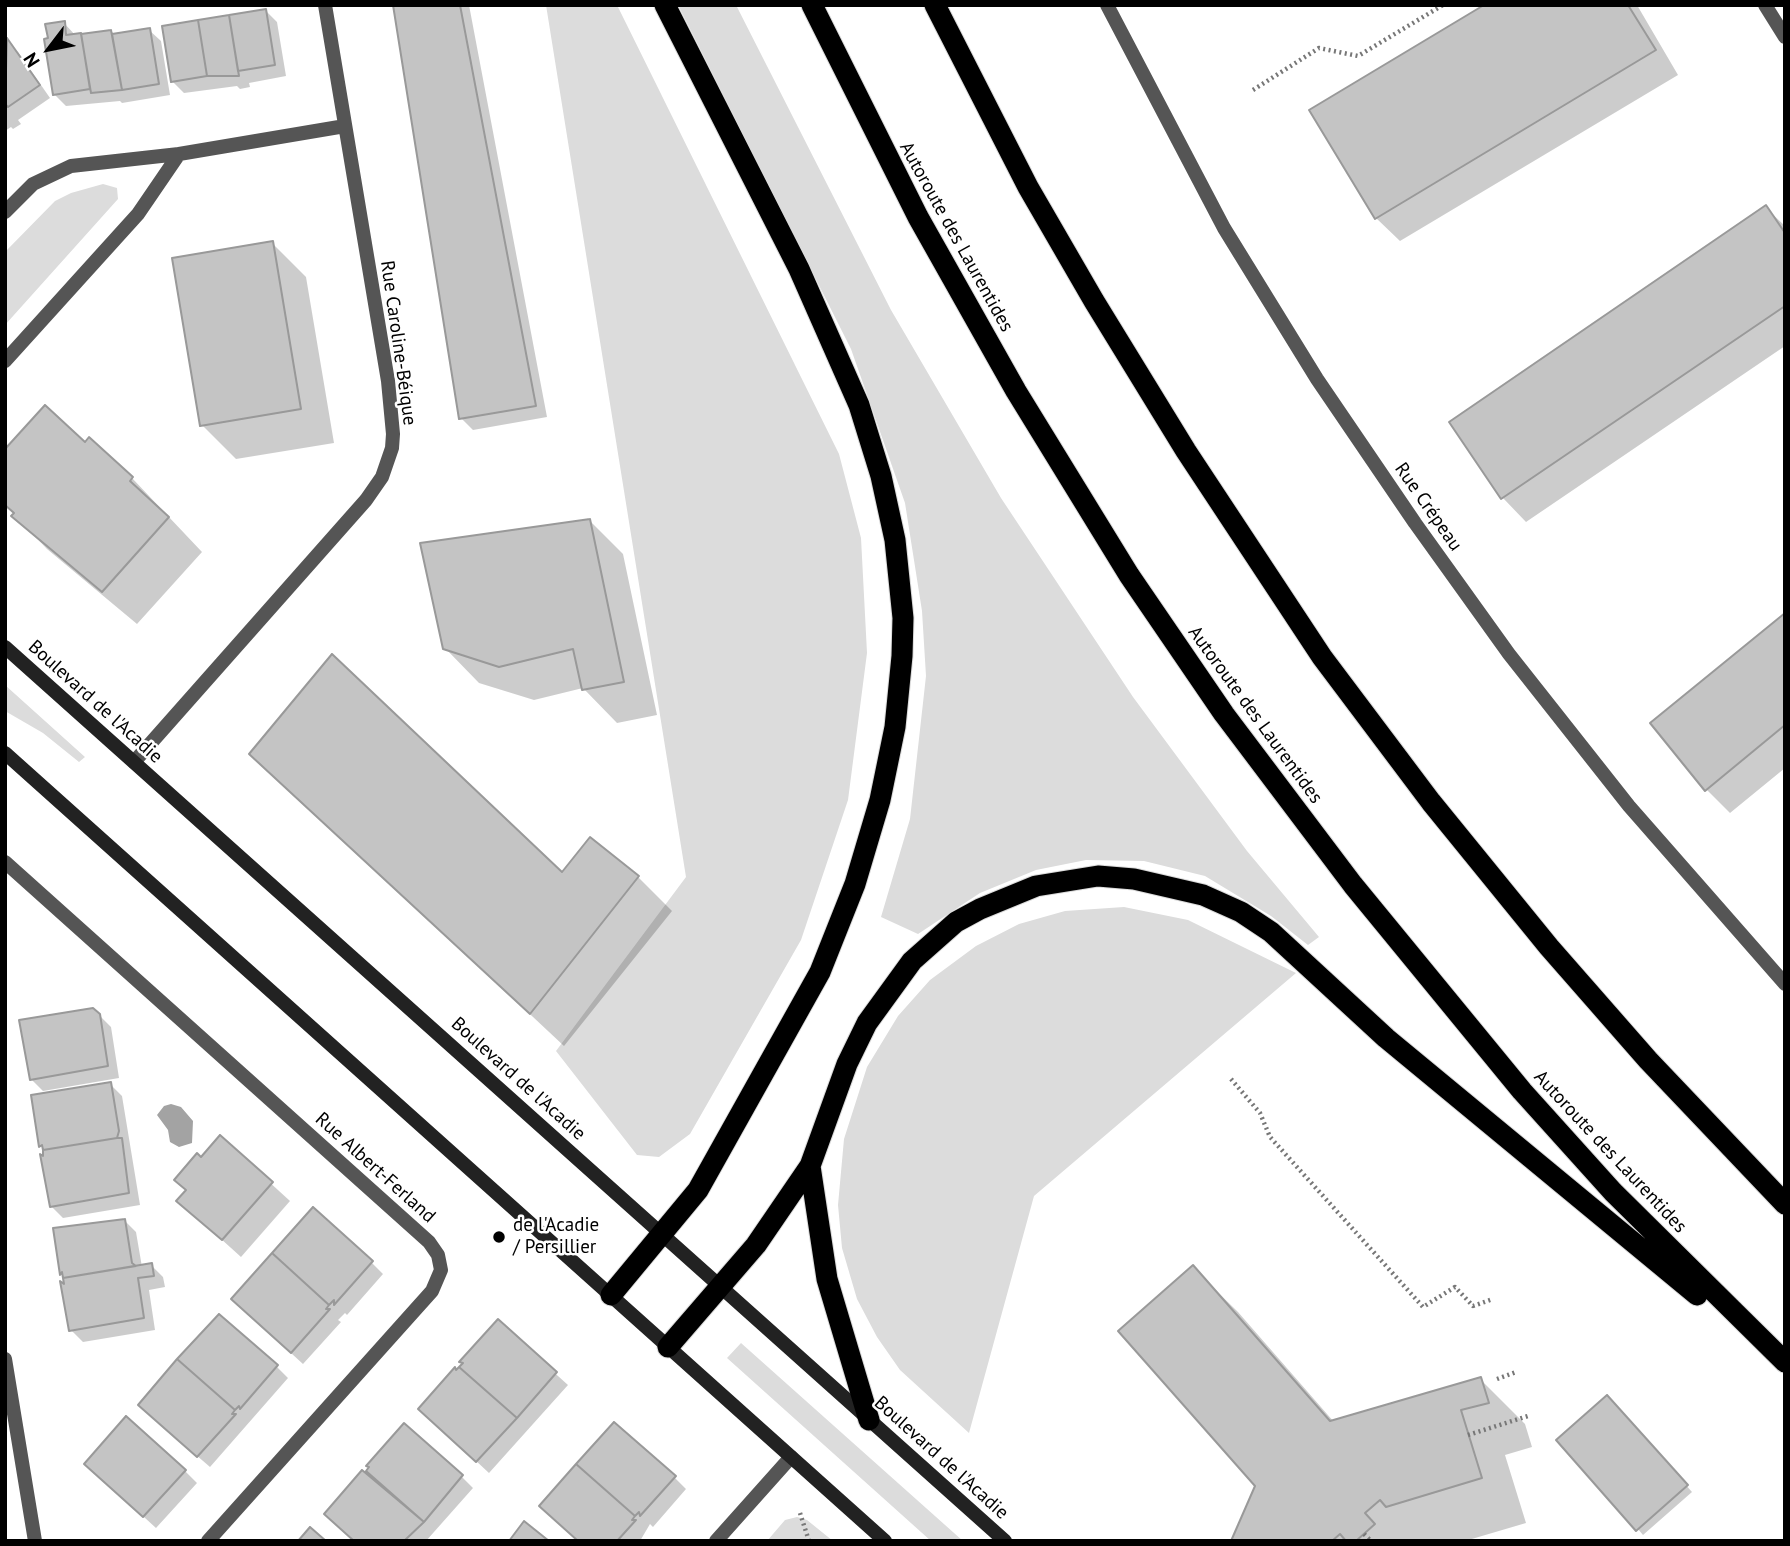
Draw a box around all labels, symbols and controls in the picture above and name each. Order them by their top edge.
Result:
north arrow [14,14,84,84]
text: N [18,48,45,72]
street label: Autoroute des Laurentides [894,138,1018,336]
street label: Rue Caroline-Béique [375,259,421,427]
street label: Rue Crépeau [1389,459,1467,555]
street label: Autoroute des Laurentides [1183,622,1327,808]
street label: Boulevard de l'Acadie [23,636,167,768]
street label: Boulevard de l'Acadie [446,1013,590,1145]
street label: Autoroute des Laurentides [1529,1066,1691,1238]
street label: Rue Albert-Ferland [310,1108,440,1228]
place label: de l'Acadie / Persillier [513,1215,599,1259]
marker: de l'Acadie / Persillier [491,1229,507,1245]
street label: Boulevard de l'Acadie [869,1392,1013,1524]

